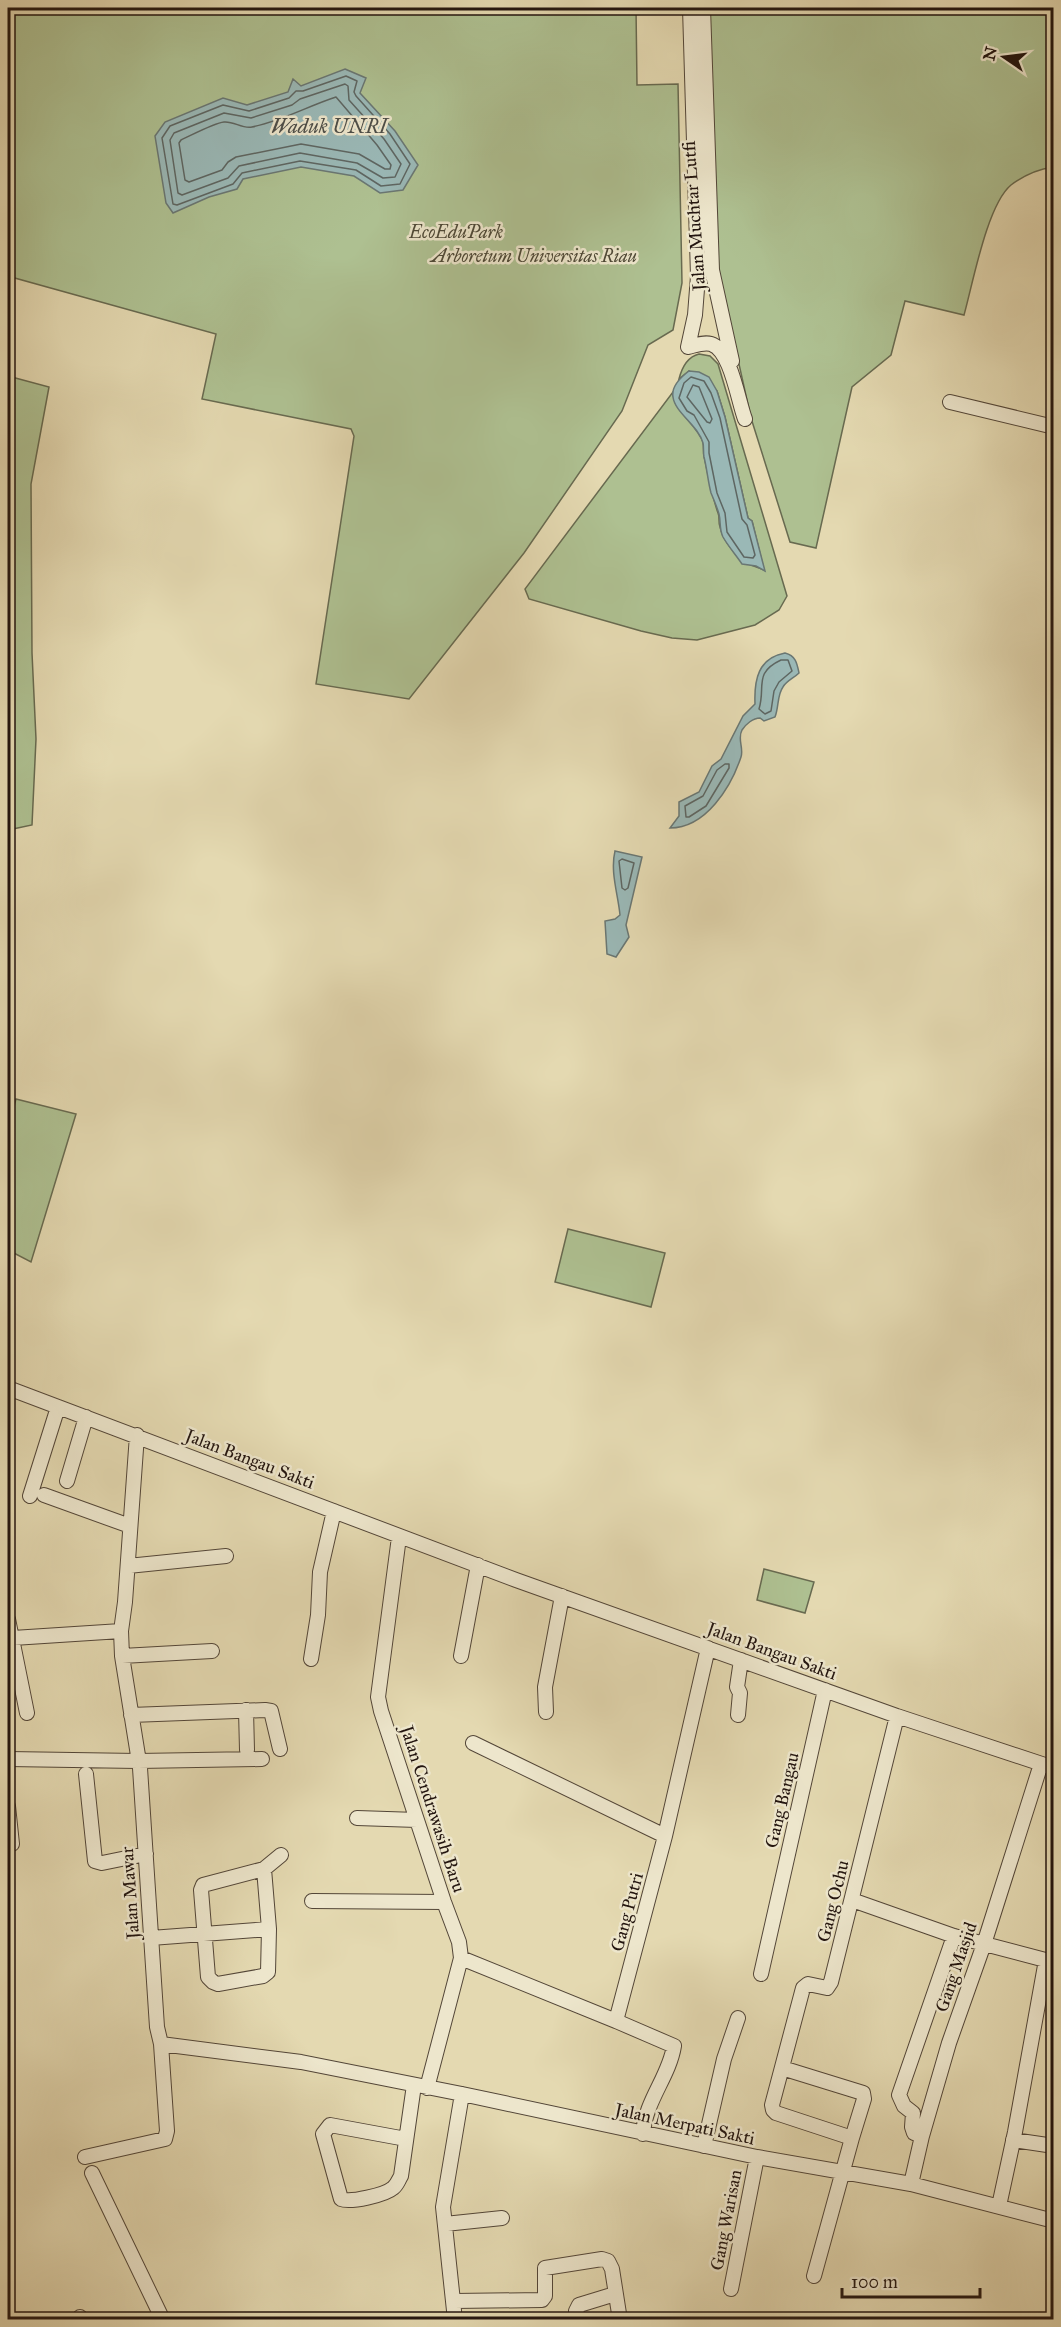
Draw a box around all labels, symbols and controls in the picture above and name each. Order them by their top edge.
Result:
north arrow [974,27,1034,87]
text: N [979,44,1001,62]
water label: Waduk UNRI [271,114,390,138]
street label: Jalan Muchtar Lutfi [678,140,711,294]
park label: EcoEduPark [408,221,503,243]
park label: Arboretum Universitas Riau [429,245,637,267]
street label: Jalan Bangau Sakti [180,1423,318,1495]
street label: Jalan Bangau Sakti [702,1617,840,1686]
street label: Jalan Cendrawasih Baru [394,1721,470,1896]
street label: Gang Bangau [760,1750,805,1850]
street label: Jalan Mawar [116,1846,145,1942]
street label: Gang Ochu [812,1857,855,1944]
street label: Gang Putri [606,1870,649,1954]
street label: Gang Masjid [930,1919,983,2015]
street label: Jalan Merpati Sakti [611,2098,757,2151]
street label: Gang Warisan [705,2167,748,2272]
scale bar [842,2261,980,2299]
text: 100 m [851,2271,898,2293]

